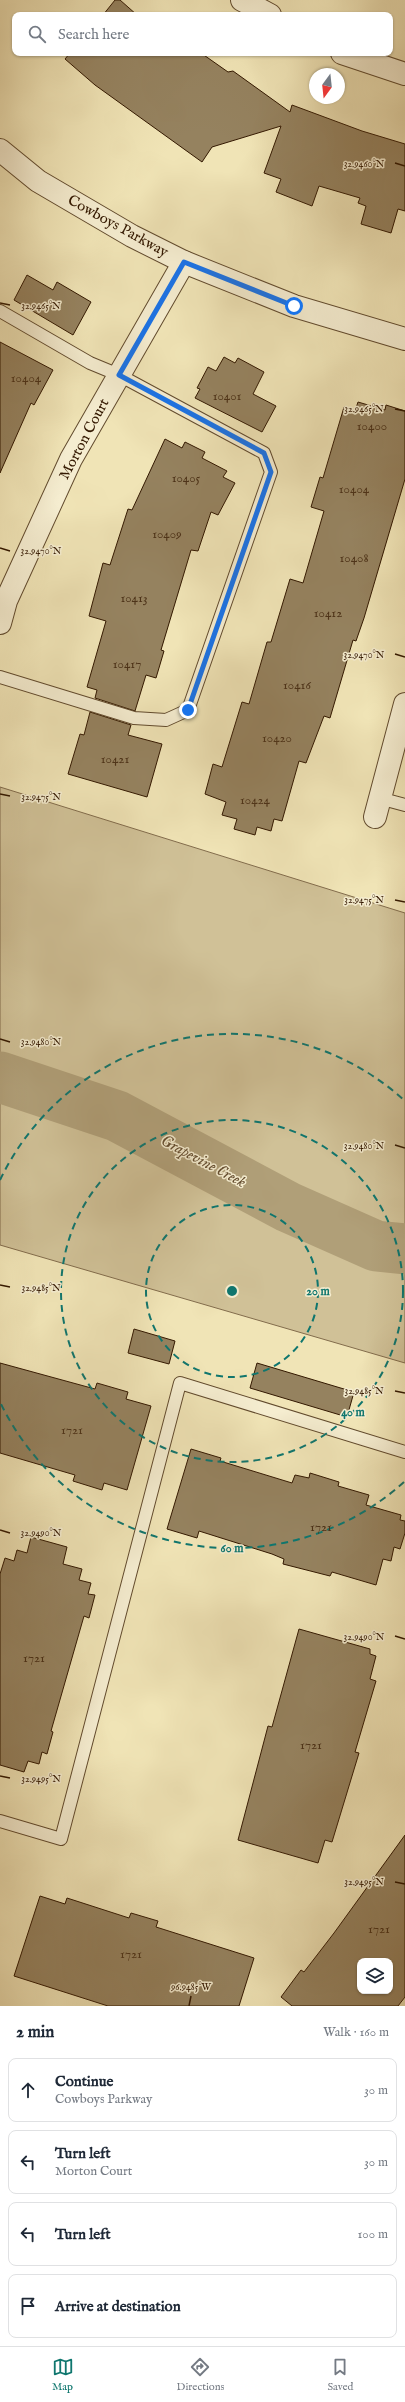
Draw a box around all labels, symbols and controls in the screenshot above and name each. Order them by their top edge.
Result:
search box [12,12,393,56]
icon: search [26,23,48,45]
text: Search here [58,25,129,44]
north arrow [309,68,345,104]
text: 32.9460°N [344,158,385,171]
street label: Cowboys Parkway [64,190,172,262]
route start [285,297,303,315]
text: 32.9465°N [21,300,61,313]
house number: 10404 [11,370,42,387]
house number: 10401 [213,388,241,405]
street label: Morton Court [55,395,113,483]
text: 32.9465°N [344,403,384,416]
house number: 10400 [357,418,387,435]
house number: 10405 [172,470,201,487]
house number: 10404 [339,481,370,498]
house number: 10409 [152,526,182,543]
text: 32.9470°N [21,545,62,558]
house number: 10408 [339,550,369,567]
house number: 10413 [120,590,148,607]
house number: 10412 [314,605,342,622]
text: 32.9470°N [344,649,385,662]
house number: 10417 [113,656,141,673]
house number: 10416 [283,677,311,694]
route end [179,701,197,719]
house number: 10420 [262,730,292,747]
house number: 10421 [101,751,129,768]
text: 32.9475°N [21,791,61,804]
house number: 10424 [240,792,271,809]
text: 32.9475°N [344,894,384,907]
text: 32.9480°N [21,1036,62,1049]
water label: Grapevine Creek [157,1131,250,1193]
text: 32.9480°N [344,1140,385,1153]
text: 32.9485°N [21,1282,61,1295]
centre of rings [225,1284,239,1298]
text: 20 m [306,1284,330,1299]
text: 32.9485°N [344,1385,384,1398]
text: 40 m [341,1405,366,1420]
house number: 1721 [61,1422,83,1439]
house number: 1721 [310,1519,332,1536]
text: 32.9490°N [21,1527,62,1540]
text: 60 m [221,1541,244,1556]
text: 32.9490°N [344,1631,385,1644]
house number: 1721 [23,1650,45,1667]
house number: 1721 [300,1737,322,1754]
text: 32.9495°N [21,1773,61,1786]
text: 32.9495°N [344,1876,384,1889]
house number: 1721 [368,1921,390,1938]
house number: 1721 [120,1946,142,1963]
map controls [357,1958,393,1994]
button: layers [357,1958,393,1994]
text: 96.9485°W [170,1981,212,1994]
text: 2 min [16,2022,54,2043]
text: Walk · 160 m [323,2024,389,2041]
text: Continue [55,2072,113,2091]
icon: ahead [17,2079,39,2101]
text: 30 m [364,2082,388,2099]
text: Cowboys Parkway [55,2091,152,2108]
text: Turn left [55,2144,111,2163]
icon: left [17,2151,39,2173]
text: 30 m [364,2154,388,2171]
text: Morton Court [55,2163,132,2180]
icon: left [17,2223,39,2245]
text: Turn left [55,2225,111,2244]
text: 100 m [358,2226,388,2243]
icon: arrive [17,2295,39,2317]
text: Arrive at destination [55,2297,181,2316]
tab: Map [52,2356,74,2394]
tab: Directions [177,2356,224,2394]
tab: Saved [327,2356,353,2394]

